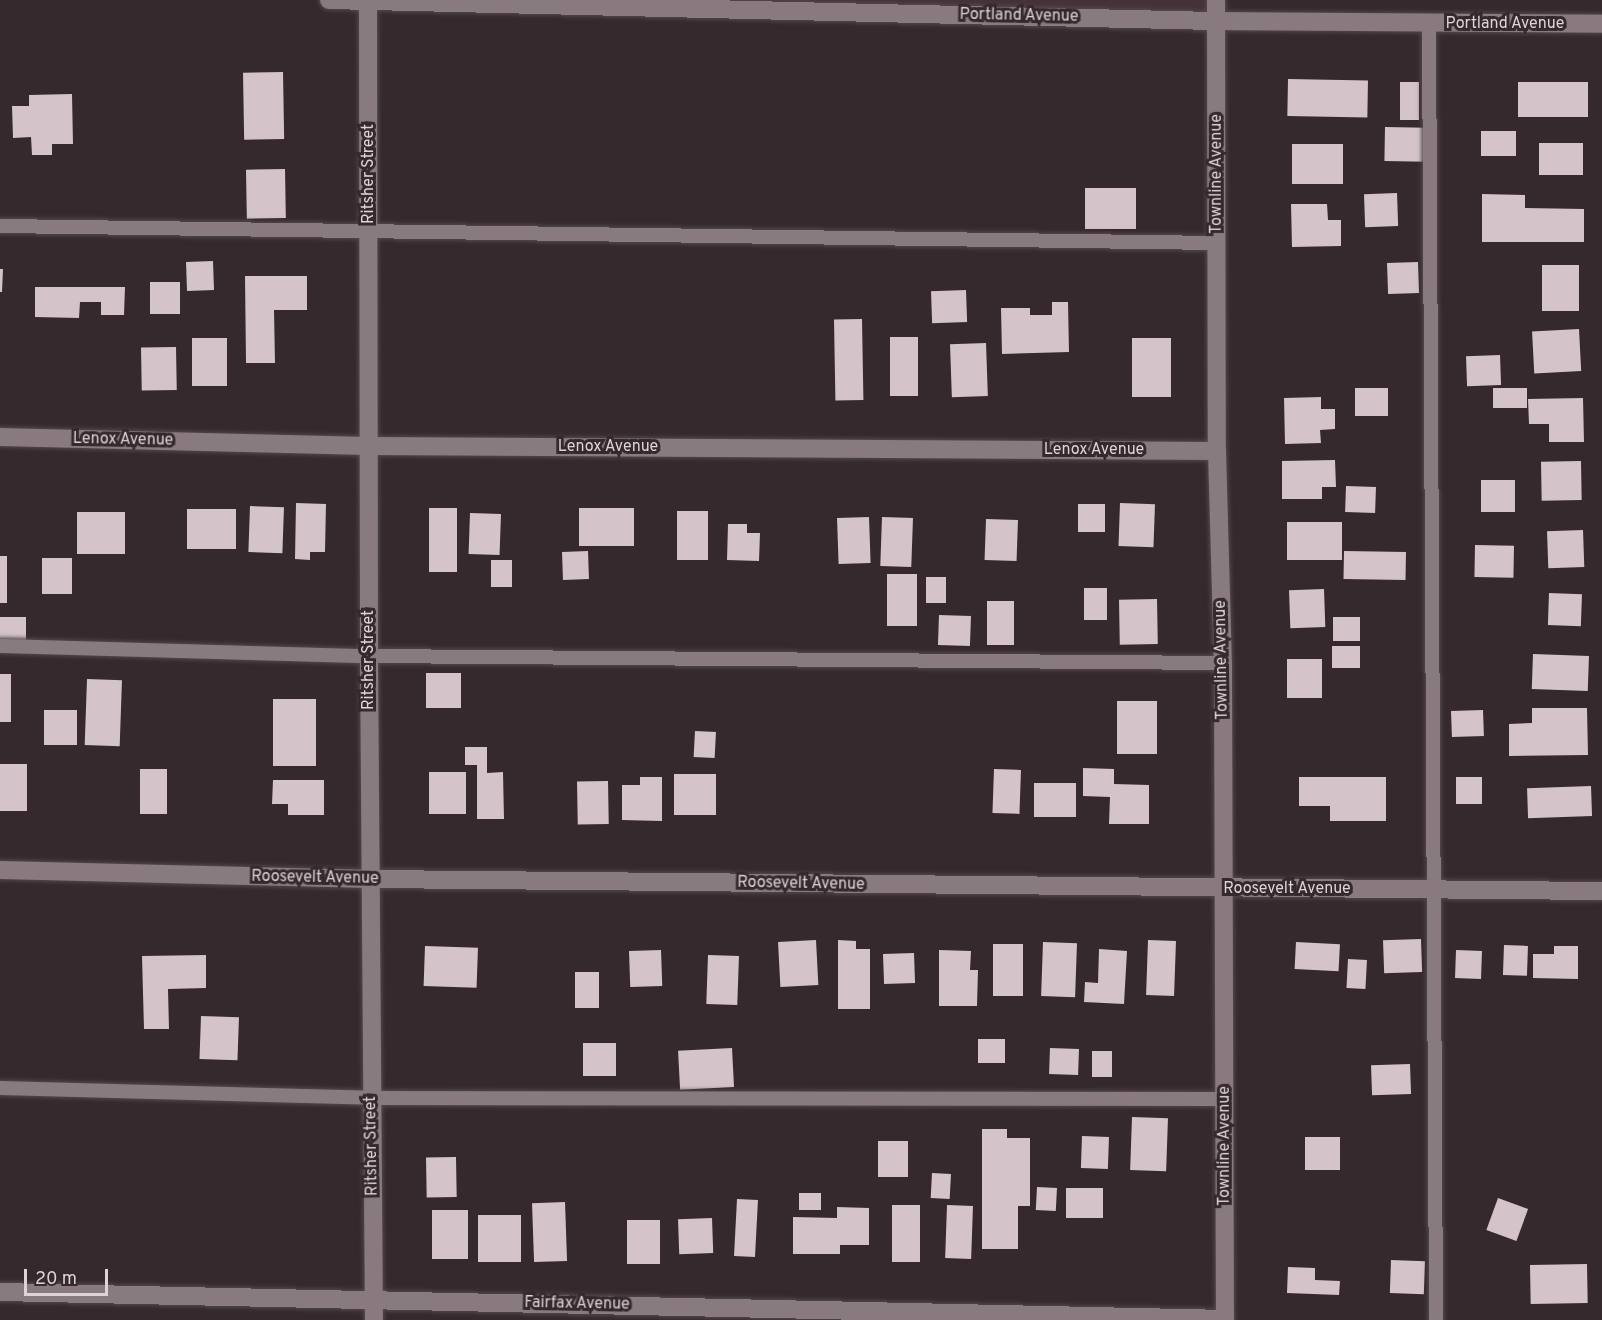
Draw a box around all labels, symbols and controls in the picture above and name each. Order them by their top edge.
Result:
street label: Portland Avenue [959,5,1079,27]
street label: Portland Avenue [1445,14,1565,34]
street label: Townline Avenue [1207,114,1227,234]
street label: Ritsher Street [359,124,379,224]
street label: Lenox Avenue [72,430,174,450]
street label: Lenox Avenue [557,437,659,457]
street label: Lenox Avenue [1043,440,1145,460]
street label: Townline Avenue [1211,600,1233,720]
street label: Ritsher Street [359,610,379,710]
street label: Roosevelt Avenue [251,867,379,889]
street label: Roosevelt Avenue [737,873,865,895]
street label: Roosevelt Avenue [1223,879,1351,899]
street label: Townline Avenue [1215,1086,1235,1206]
street label: Ritsher Street [362,1096,382,1196]
scale bar [27,1257,111,1295]
text: 20 m [35,1268,77,1291]
street label: Fairfax Avenue [524,1293,630,1315]

